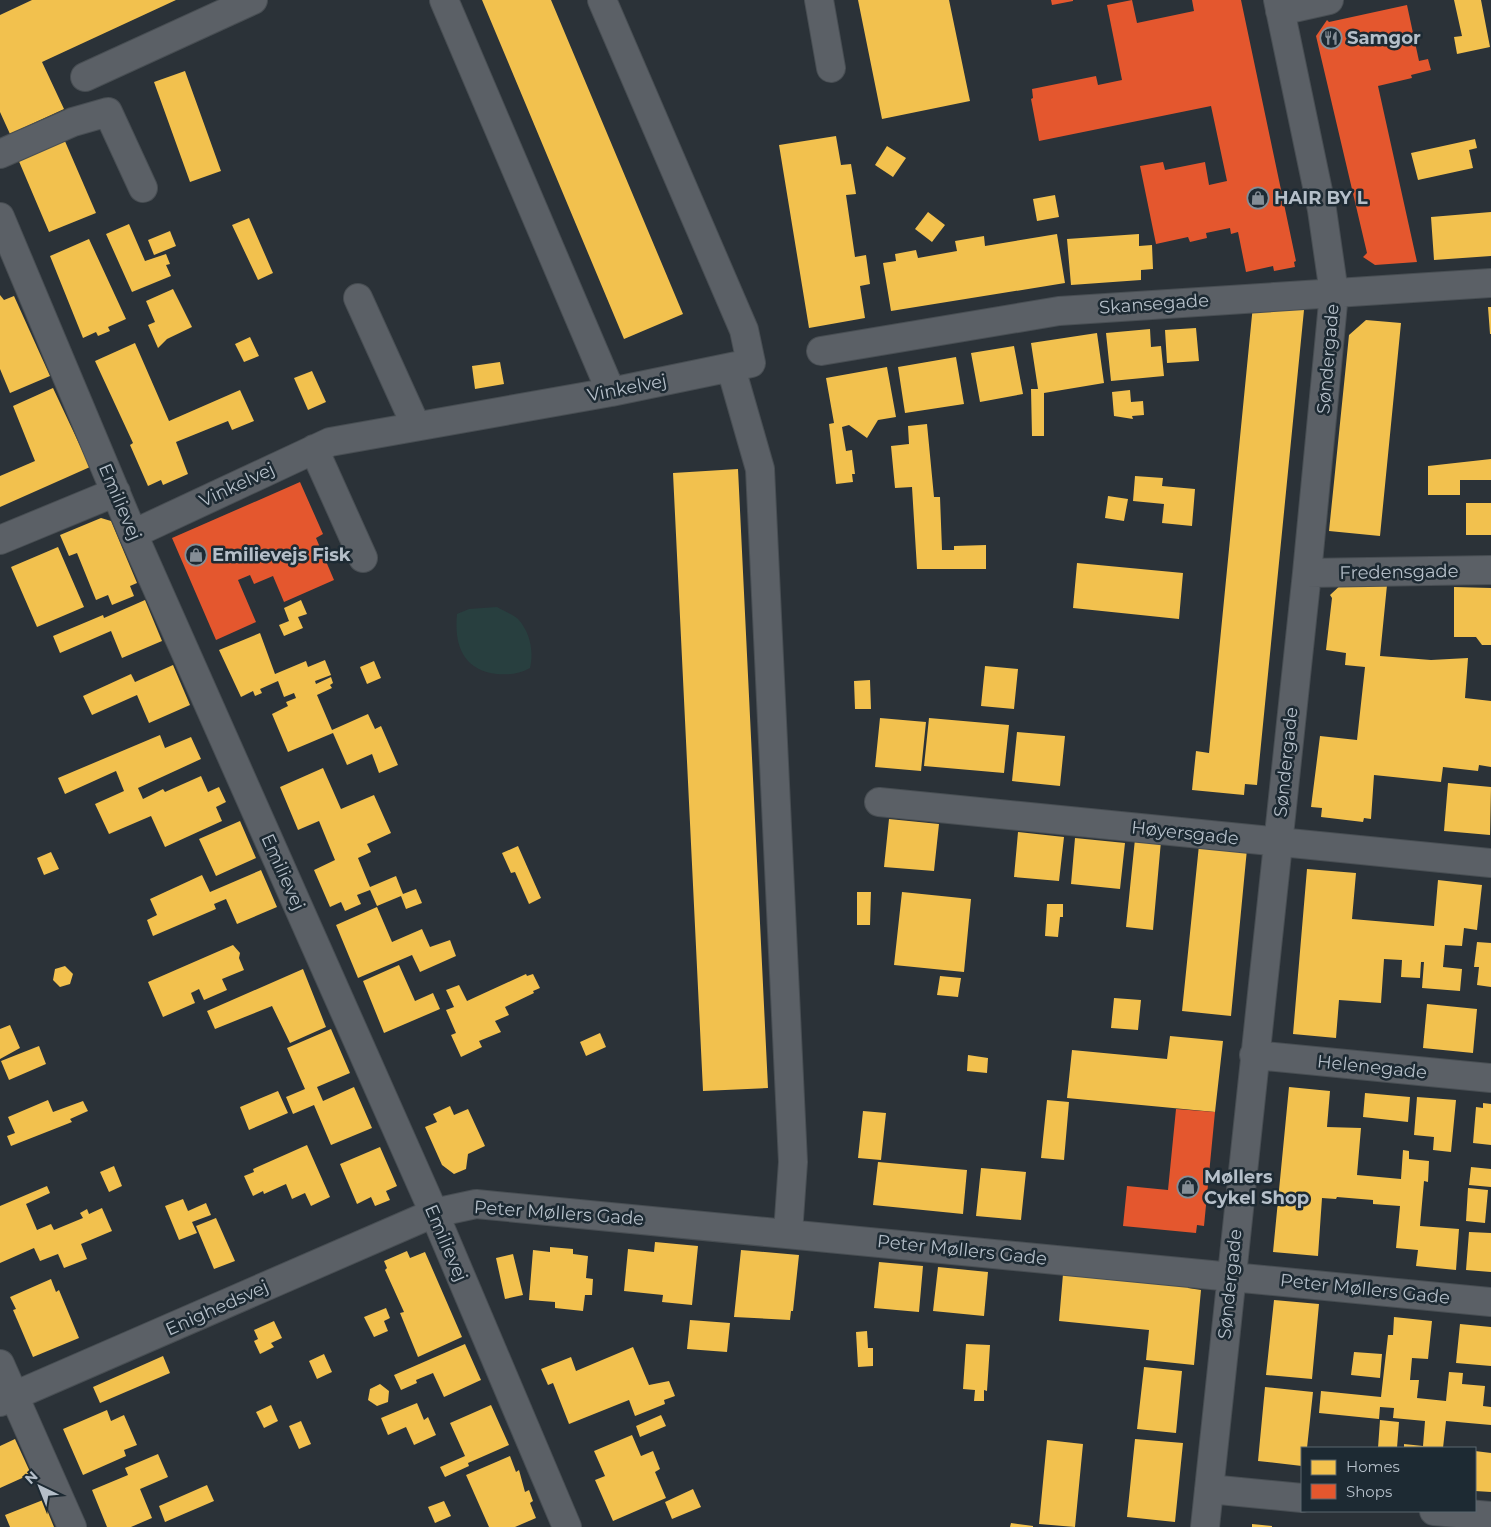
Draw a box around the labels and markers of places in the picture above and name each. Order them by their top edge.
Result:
restaurant icon: Samgor [1319,26,1343,50]
place label: Samgor [1347,27,1421,49]
shop icon: HAIR BY L [1246,186,1270,210]
place label: HAIR BY L [1274,187,1368,209]
shop icon: Emilievejs Fisk [184,543,208,567]
place label: Emilievejs Fisk [212,544,351,566]
place label: Møllers Cykel Shop [1204,1166,1309,1209]
shop icon: Møllers Cykel Shop [1176,1175,1200,1199]

